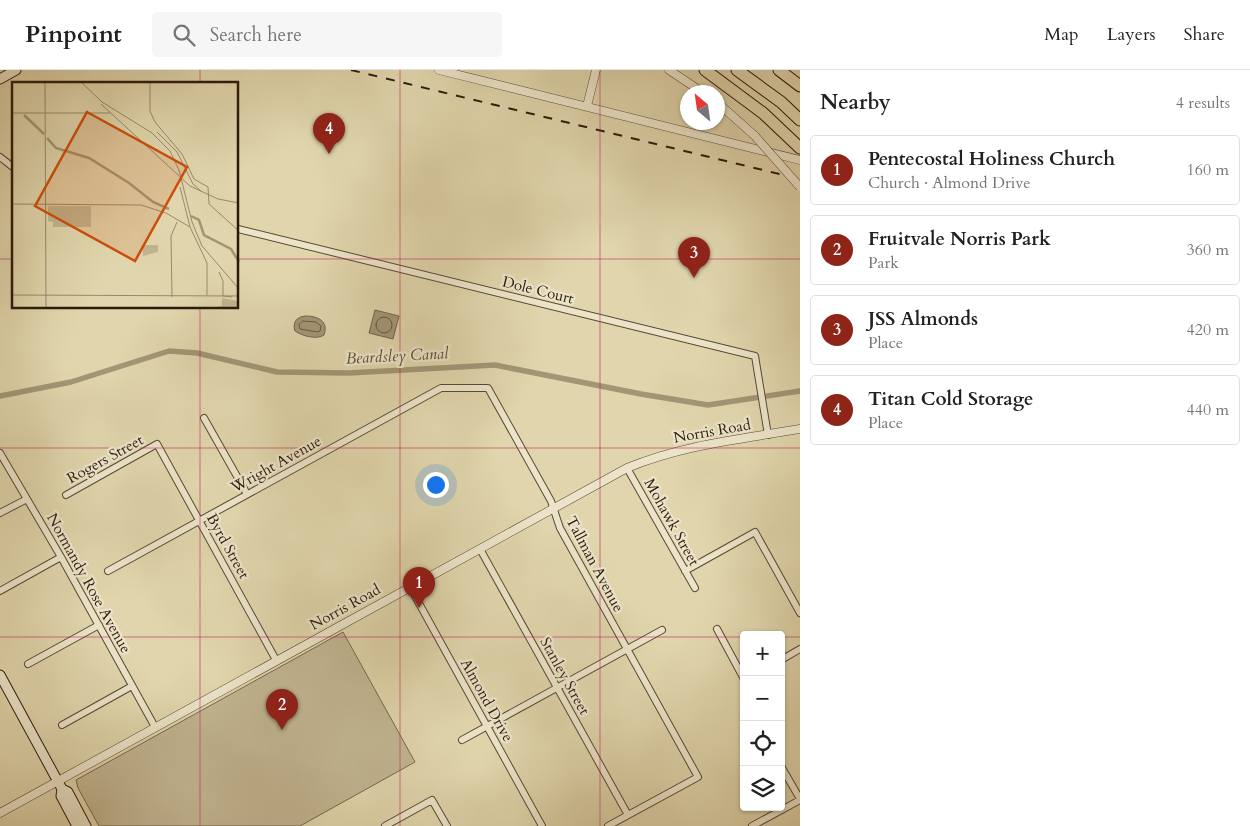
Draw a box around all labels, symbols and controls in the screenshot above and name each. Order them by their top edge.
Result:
search box [152,12,502,57]
text: Pinpoint [25,18,122,51]
icon: search [170,21,198,49]
text: Search here [210,22,302,48]
text: Map [1044,22,1079,47]
text: Layers [1107,22,1156,47]
text: Share [1184,22,1225,47]
inset map [12,82,239,309]
north arrow [680,85,725,130]
text: Nearby [820,88,891,117]
text: 4 results [1176,92,1230,114]
pin: 4 [313,113,345,154]
text: Pentecostal Holiness Church [868,146,1115,172]
text: 1 [833,159,841,181]
text: 160 m [1187,159,1229,181]
text: Church · Almond Drive [868,172,1031,194]
text: Fruitvale Norris Park [868,226,1051,252]
pin: 3 [678,237,710,278]
text: 2 [833,239,841,261]
text: 360 m [1187,239,1229,261]
text: Park [868,252,899,274]
street label: Dole Court [500,271,576,309]
text: JSS Almonds [868,306,978,332]
text: 3 [833,319,841,341]
text: 420 m [1187,319,1229,341]
text: Place [868,332,903,354]
water label: Beardsley Canal [345,342,449,370]
text: Titan Cold Storage [868,386,1034,412]
text: 4 [833,399,841,421]
text: 440 m [1187,399,1229,421]
text: Place [868,412,903,434]
street label: Norris Road [672,414,752,448]
street label: Rogers Street [63,430,147,488]
street label: Wright Avenue [226,431,325,498]
your location [423,472,449,498]
street label: Mohawk Street [640,475,704,570]
street label: Normandy Rose Avenue [42,509,136,657]
street label: Byrd Street [202,510,254,582]
street label: Tallman Avenue [561,513,629,615]
pin: 1 [403,567,435,608]
street label: Norris Road [306,579,384,635]
map controls [740,631,785,811]
button: + [740,631,785,676]
street label: Stanley Street [535,634,595,719]
street label: Almond Drive [456,655,518,745]
button: − [740,676,785,721]
pin: 2 [266,689,298,730]
button: locate [740,721,785,766]
button: layers [740,766,785,811]

